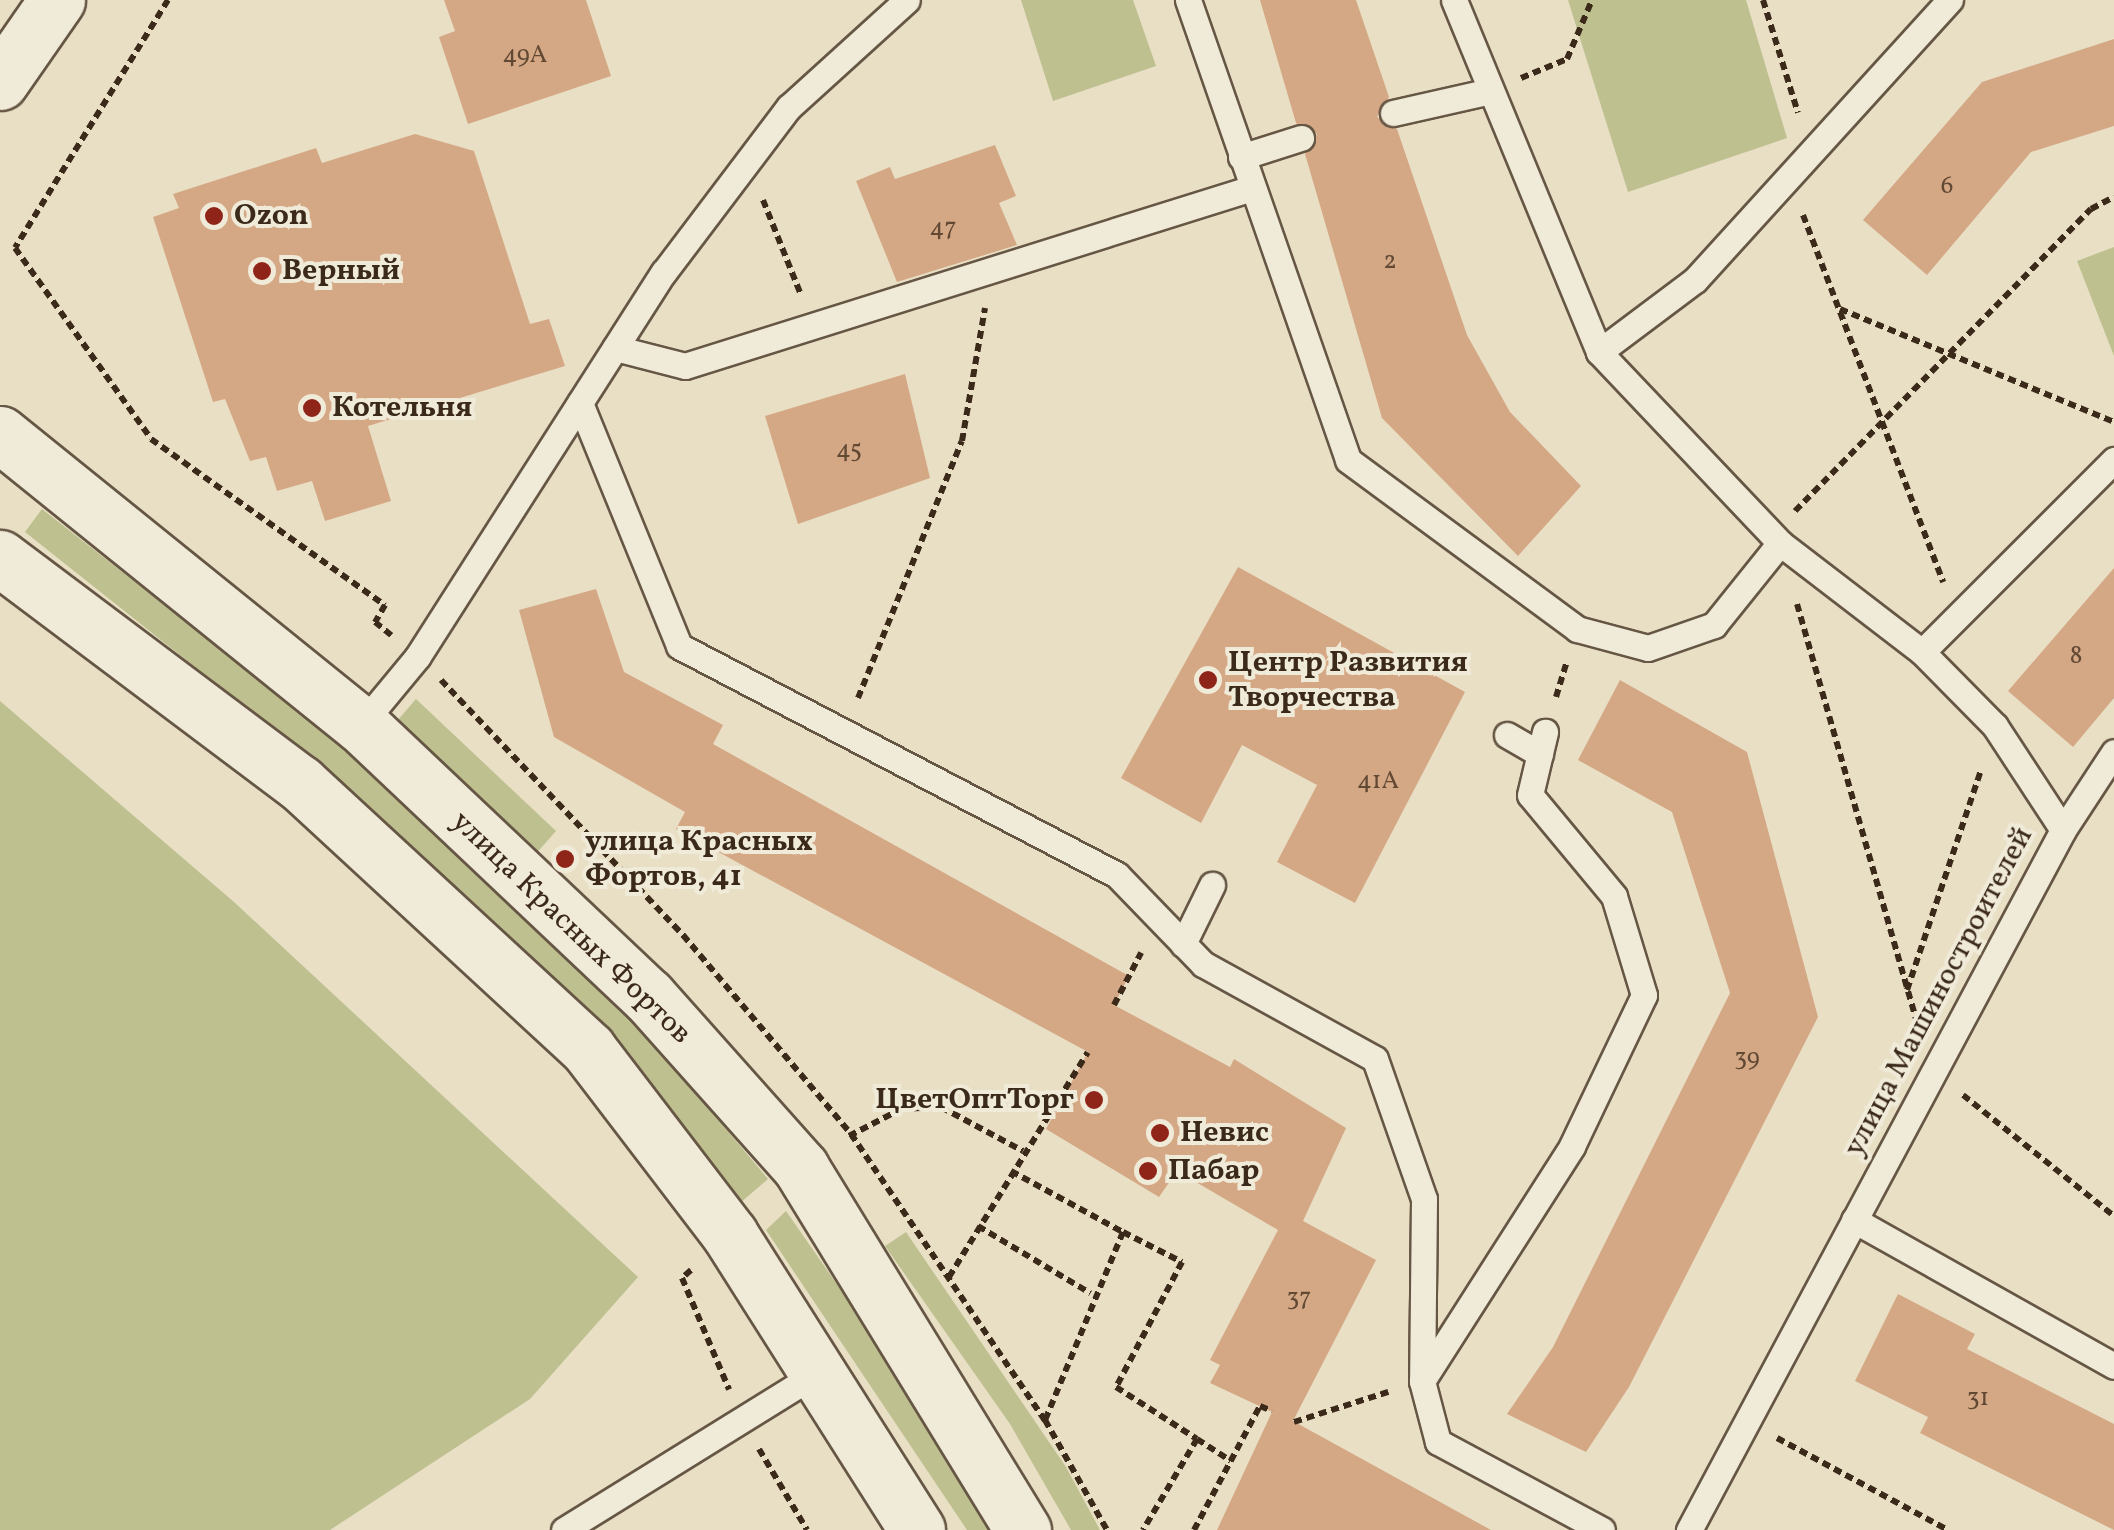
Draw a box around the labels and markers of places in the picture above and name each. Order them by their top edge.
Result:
place label: Ozon [234,198,308,234]
marker: Ozon [203,205,225,227]
place label: Верный [282,253,400,289]
marker: Верный [251,260,273,282]
place label: Котельня [332,390,472,426]
marker: Котельня [301,397,323,419]
place label: Центр Развития Творчества [1228,645,1468,716]
marker: Центр Развития Творчества [1197,669,1219,691]
place label: улица Красных Фортов, 41 [585,824,813,894]
marker: улица Красных Фортов, 41 [554,848,576,870]
place label: ЦветОптТорг [875,1082,1074,1118]
marker: ЦветОптТорг [1083,1089,1105,1111]
place label: Невис [1180,1115,1269,1151]
marker: Невис [1149,1122,1171,1144]
place label: Пабар [1168,1153,1259,1189]
marker: Пабар [1137,1160,1159,1182]

